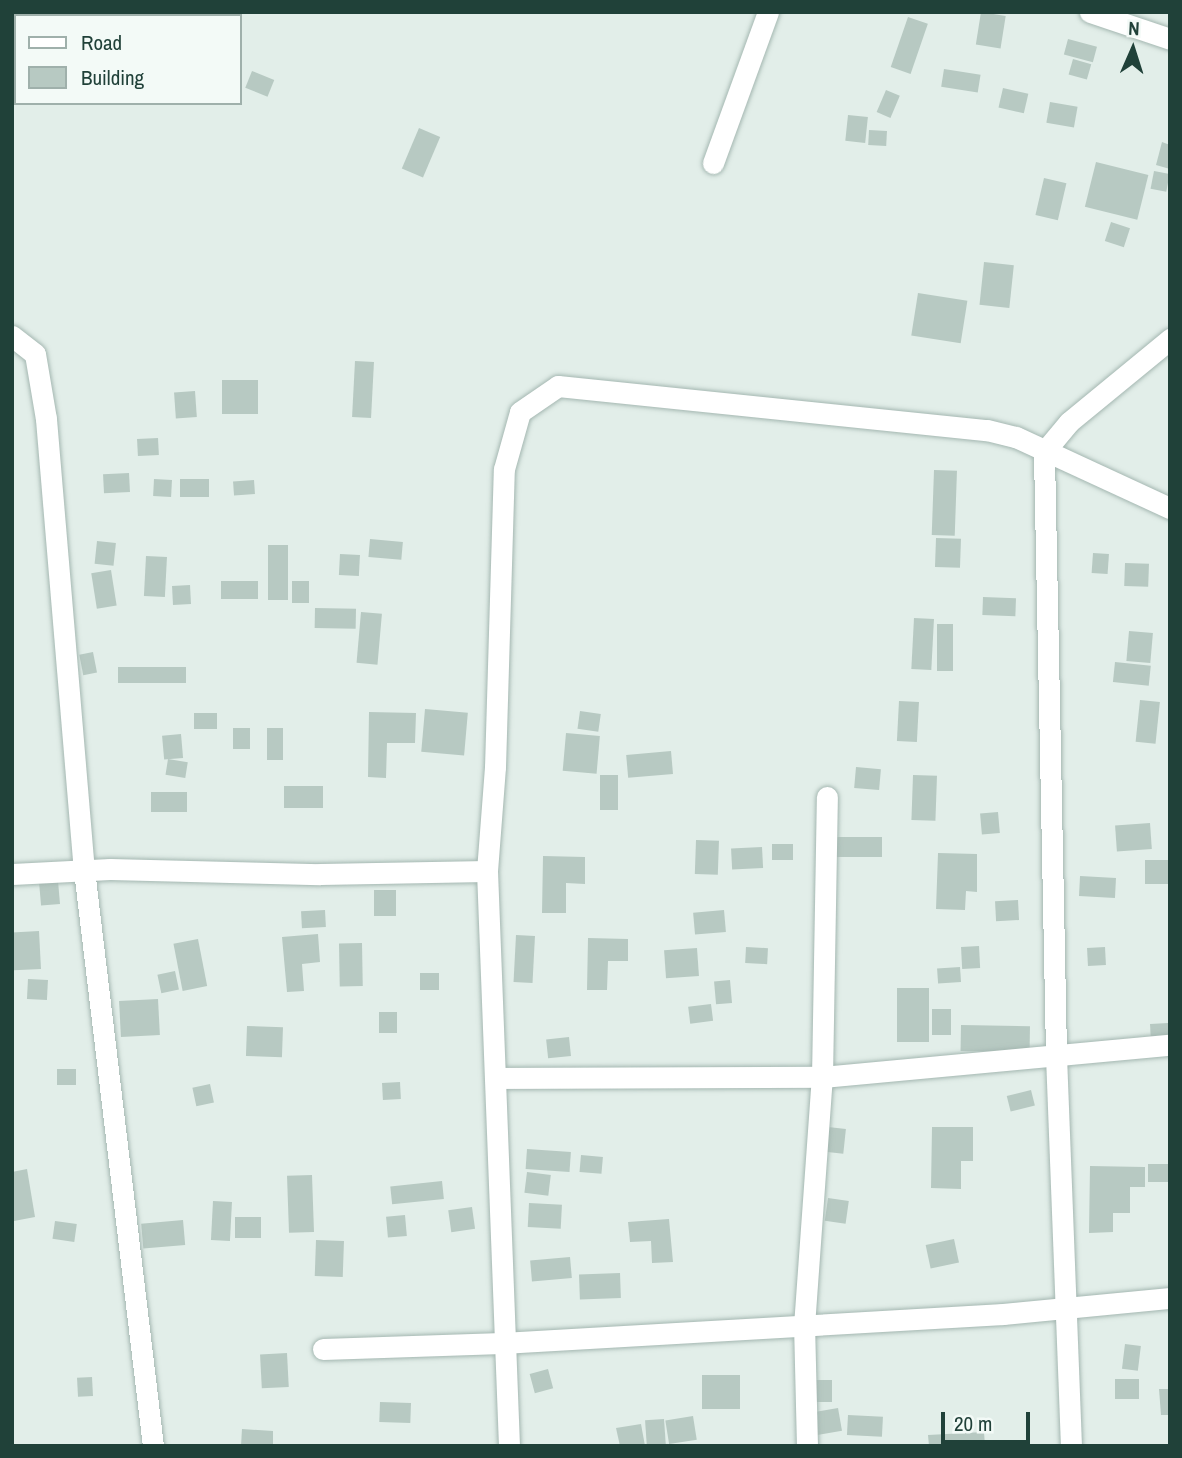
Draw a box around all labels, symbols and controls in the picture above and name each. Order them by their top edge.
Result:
legend [14,14,242,105]
north arrow [1098,14,1168,84]
text: N [1128,15,1140,41]
text: Road [81,28,122,57]
text: Building [81,63,144,92]
scale bar [944,1398,1033,1442]
text: 20 m [954,1409,992,1438]

